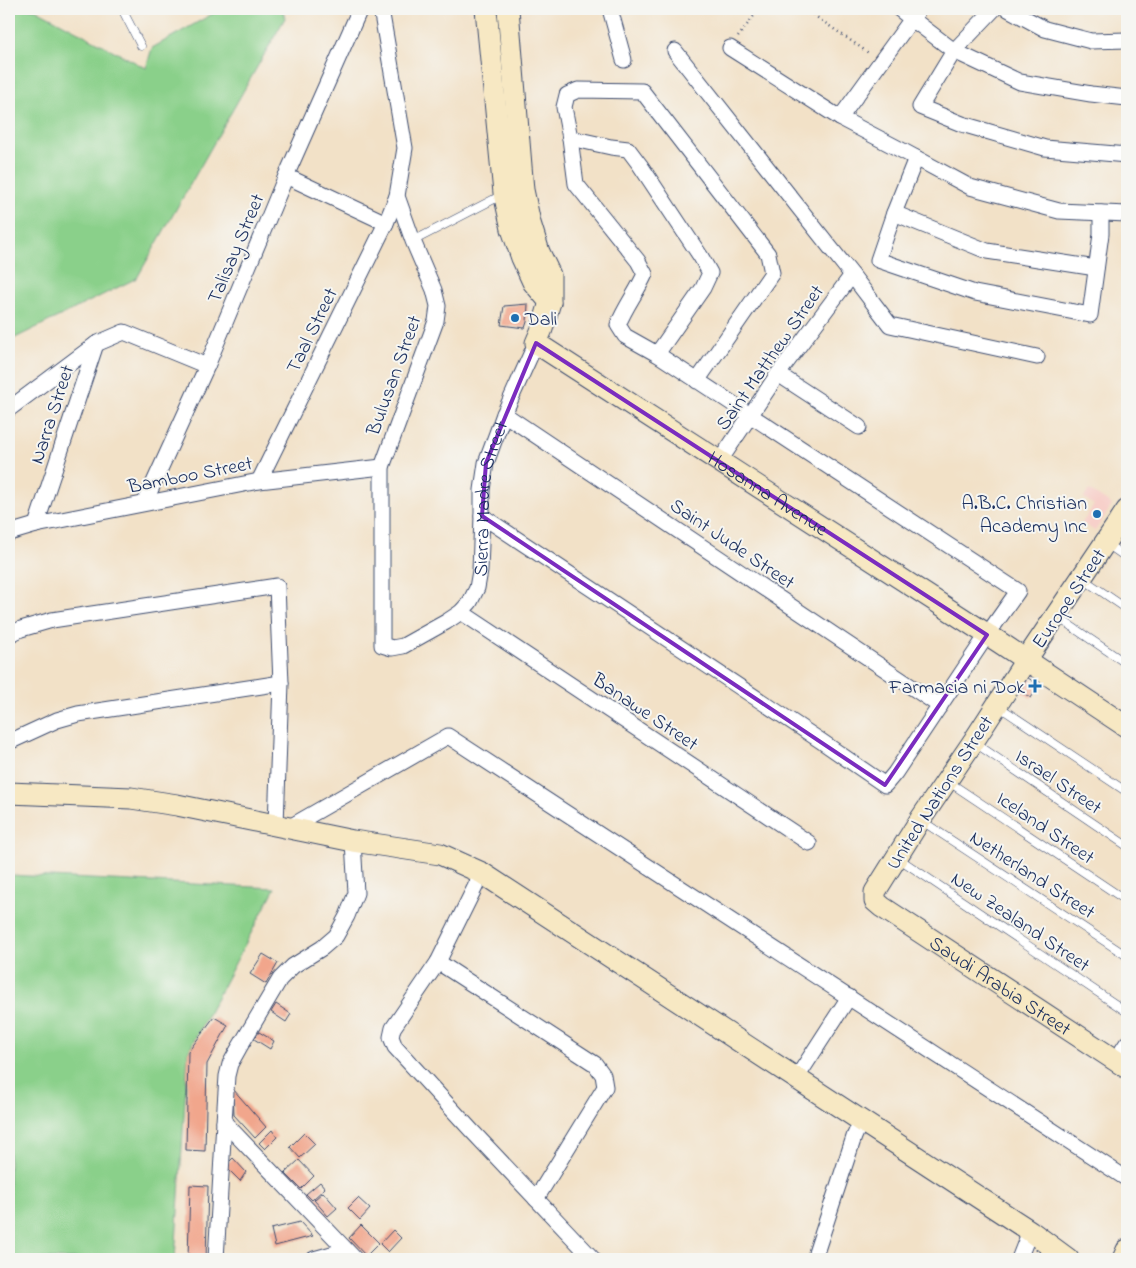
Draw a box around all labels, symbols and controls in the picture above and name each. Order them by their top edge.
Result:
street label: Talisay Street [201,189,274,308]
street label: Saint Matthew Street [710,279,832,437]
street label: Taal Street [280,283,347,379]
place label: Dali [524,306,557,335]
street label: Bulusan Street [360,312,431,441]
marker: Dali [509,312,521,324]
street label: Narra Street [24,361,83,468]
street label: Sierra Madre Street [468,417,517,577]
street label: Hosanna Avenue [701,445,833,545]
street label: Bamboo Street [125,450,256,503]
place label: A.B.C. Christian Academy Inc [962,490,1087,542]
street label: Saint Jude Street [663,492,800,598]
marker: A.B.C. Christian Academy Inc [1091,508,1103,520]
street label: Europe Street [1026,543,1114,655]
street label: Banawe Street [585,666,704,759]
place label: Farmacia ni Dok [888,674,1025,703]
marker: Farmacia ni Dok [1029,680,1041,692]
street label: United Nations Street [880,710,1002,876]
street label: Israel Street [1008,743,1107,823]
street label: Iceland Street [990,785,1100,873]
street label: Netherland Street [963,825,1100,928]
street label: New Zealand Street [944,866,1095,981]
street label: Saudi Arabia Street [923,930,1076,1045]

